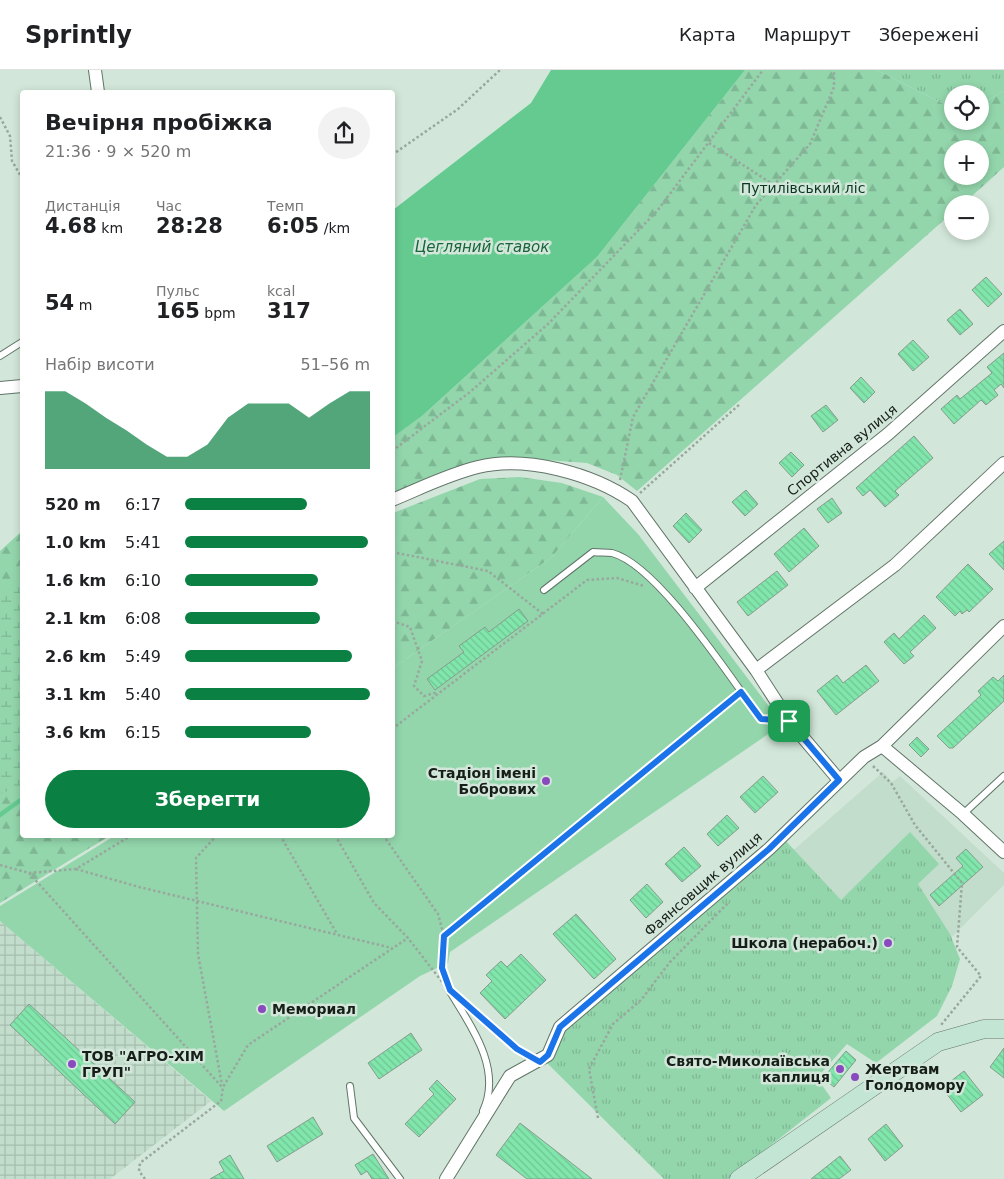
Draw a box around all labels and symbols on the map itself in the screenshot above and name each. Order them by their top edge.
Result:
park label: Путилівський ліс [741,180,865,196]
water label: Цегляний ставок [415,238,549,256]
street label: Спортивна вулиця [784,401,900,499]
pin [768,700,810,742]
place label: Стадіон імені Бобрових [428,765,536,797]
marker: Стадіон імені Бобрових [540,775,552,787]
street label: Фаянсовщик вулиця [641,829,765,939]
place label: Школа (нерабоч.) [731,935,878,951]
marker: Школа (нерабоч.) [882,937,894,949]
place label: Мемориал [272,1001,356,1017]
marker: Мемориал [256,1003,268,1015]
place label: ТОВ "АГРО-ХІМ ГРУП" [82,1048,204,1080]
place label: Свято-Миколаївська каплиця [666,1053,830,1085]
marker: ТОВ "АГРО-ХІМ ГРУП" [66,1058,78,1070]
place label: Жертвам Голодомору [865,1061,965,1093]
marker: Свято-Миколаївська каплиця [834,1063,846,1075]
marker: Жертвам Голодомору [849,1071,861,1083]

